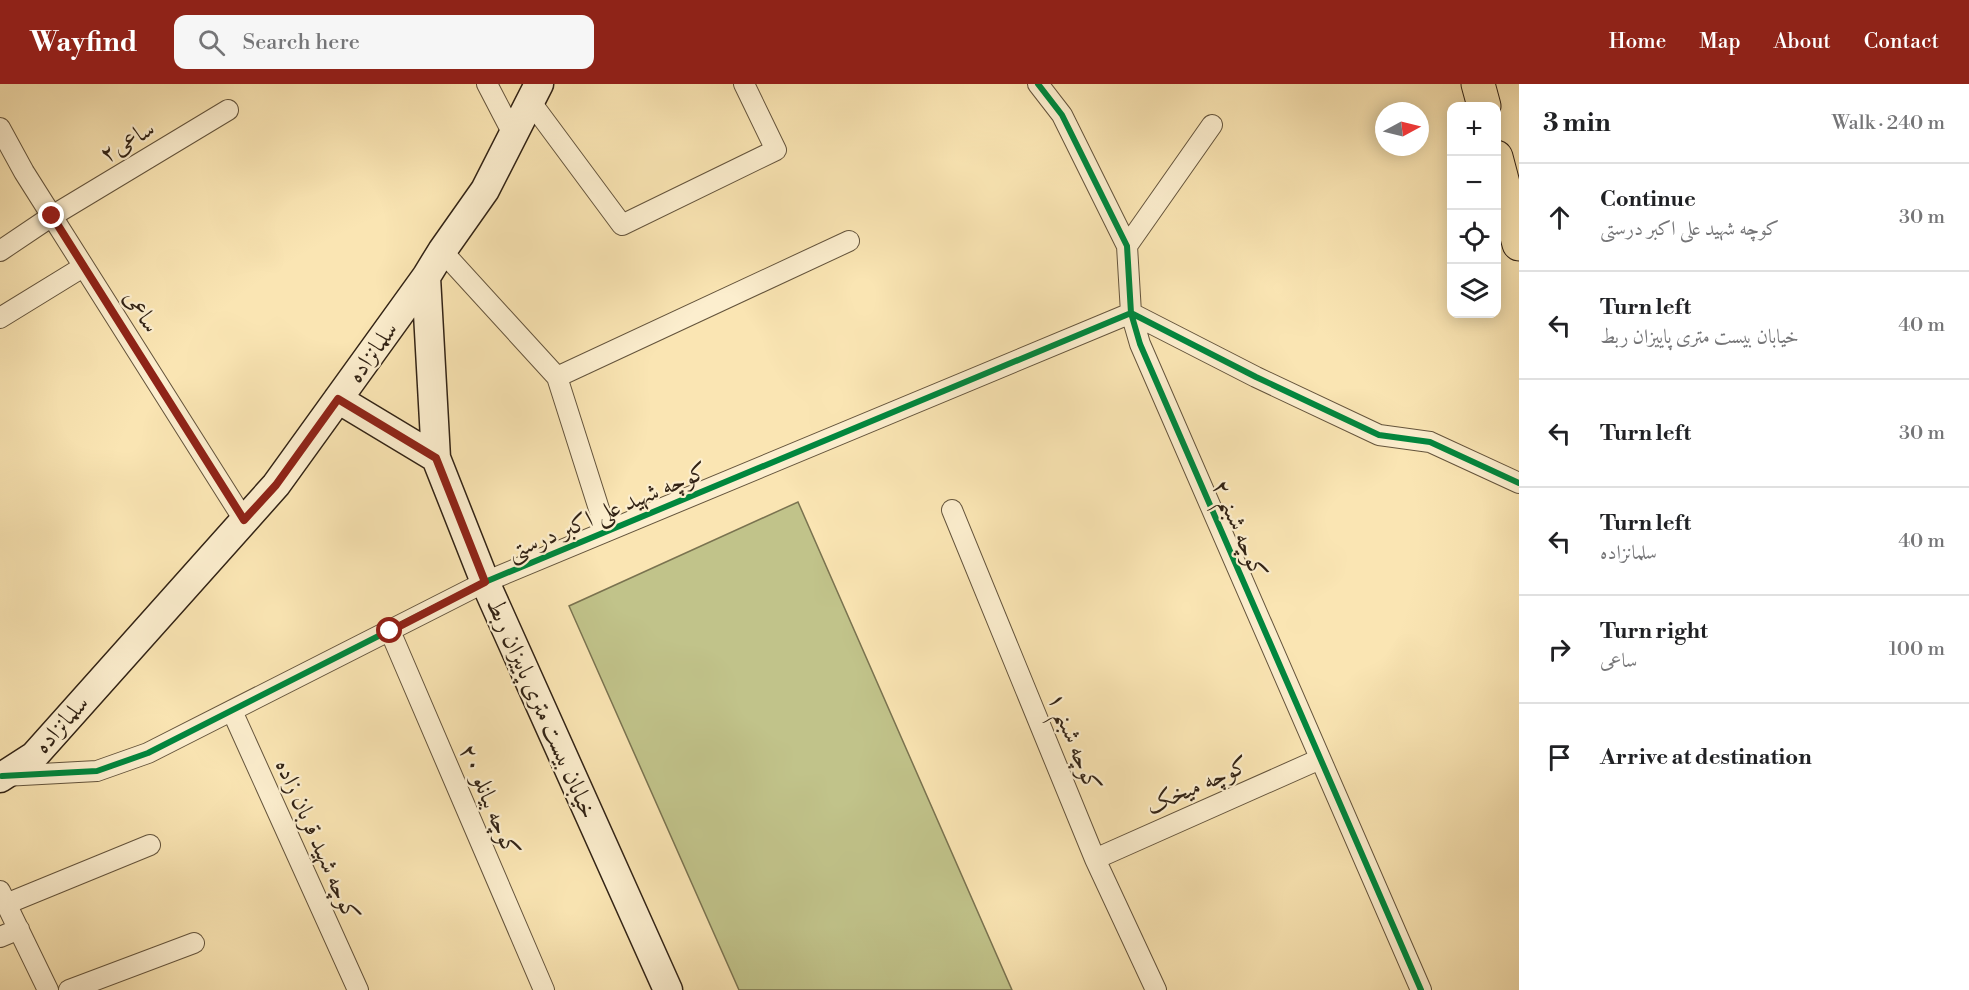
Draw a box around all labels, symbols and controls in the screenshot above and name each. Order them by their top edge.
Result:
search box [174,15,594,69]
text: Wayfind [30,25,138,60]
icon: search [195,26,228,59]
text: Search here [243,29,360,56]
text: Home [1609,29,1666,55]
text: Map [1699,29,1741,55]
text: About [1774,29,1831,55]
text: Contact [1864,29,1939,55]
north arrow [1375,102,1429,156]
map controls [1447,102,1501,318]
button: + [1447,102,1501,156]
text: 3 min [1543,107,1611,139]
text: Walk · 240 m [1832,111,1945,136]
street label: ساعی۲ [95,114,160,170]
button: − [1447,156,1501,210]
text: Continue [1600,186,1696,213]
icon: ahead [1543,201,1576,234]
route end [38,202,64,228]
text: 30 m [1899,205,1945,230]
button: locate [1447,210,1501,264]
text: کوچه شهید علی اکبر درستی [1600,217,1779,242]
button: layers [1447,264,1501,318]
street label: ساعی [117,285,166,339]
text: Turn left [1600,294,1691,321]
icon: left [1543,309,1576,342]
text: 40 m [1898,313,1945,338]
street label: سلمانزاده [341,316,405,389]
text: خیابان بیست متری پاییزان ربط [1600,325,1799,350]
icon: left [1543,417,1576,450]
text: Turn left [1600,420,1691,447]
text: 30 m [1899,421,1945,446]
street label: کوچه شهید علی اکبر درستی [503,456,713,569]
street label: کوچه شبنم ۲ [1197,475,1273,587]
text: Turn left [1600,510,1691,537]
icon: left [1543,525,1576,558]
text: 40 m [1898,529,1945,554]
text: سلمانزاده [1600,541,1657,566]
street label: خیابان بیست متری پاییزان ربط [478,593,603,824]
route start [376,617,402,643]
text: Turn right [1600,618,1708,645]
icon: right [1543,633,1576,666]
text: 100 m [1889,637,1945,662]
text: ساعی [1600,649,1637,674]
street label: کوچه شبنم ۱ [1033,688,1108,799]
street label: سلمانزاده [28,689,96,760]
street label: کوچه بیانلو ۲۰ [451,740,526,862]
icon: arrive [1543,741,1576,774]
text: Arrive at destination [1600,744,1812,771]
street label: کوچه میخک [1141,750,1254,823]
street label: کوچه شهید قربان زاده [267,755,366,927]

